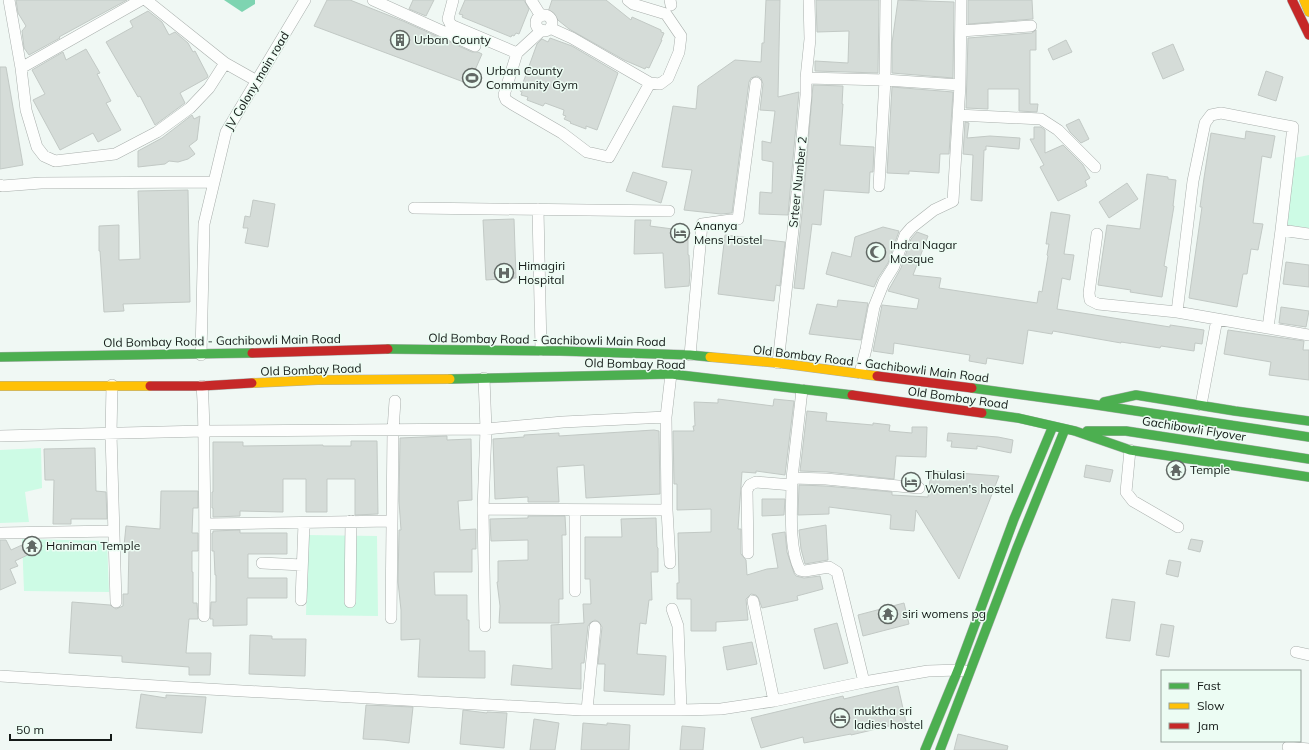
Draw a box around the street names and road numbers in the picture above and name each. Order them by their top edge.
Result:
street label: JV Colony main road [221,29,292,133]
street label: Srteer Number 2 [785,136,810,228]
street label: Old Bombay Road - Gachibowli Main Road [428,330,666,349]
street label: Old Bombay Road - Gachibowli Main Road [103,331,341,350]
street label: Old Bombay Road - Gachibowli Main Road [752,342,990,385]
street label: Old Bombay Road [584,355,686,372]
street label: Old Bombay Road [260,360,362,379]
street label: Old Bombay Road [907,383,1009,412]
street label: Gachibowli Flyover [1141,413,1248,444]

